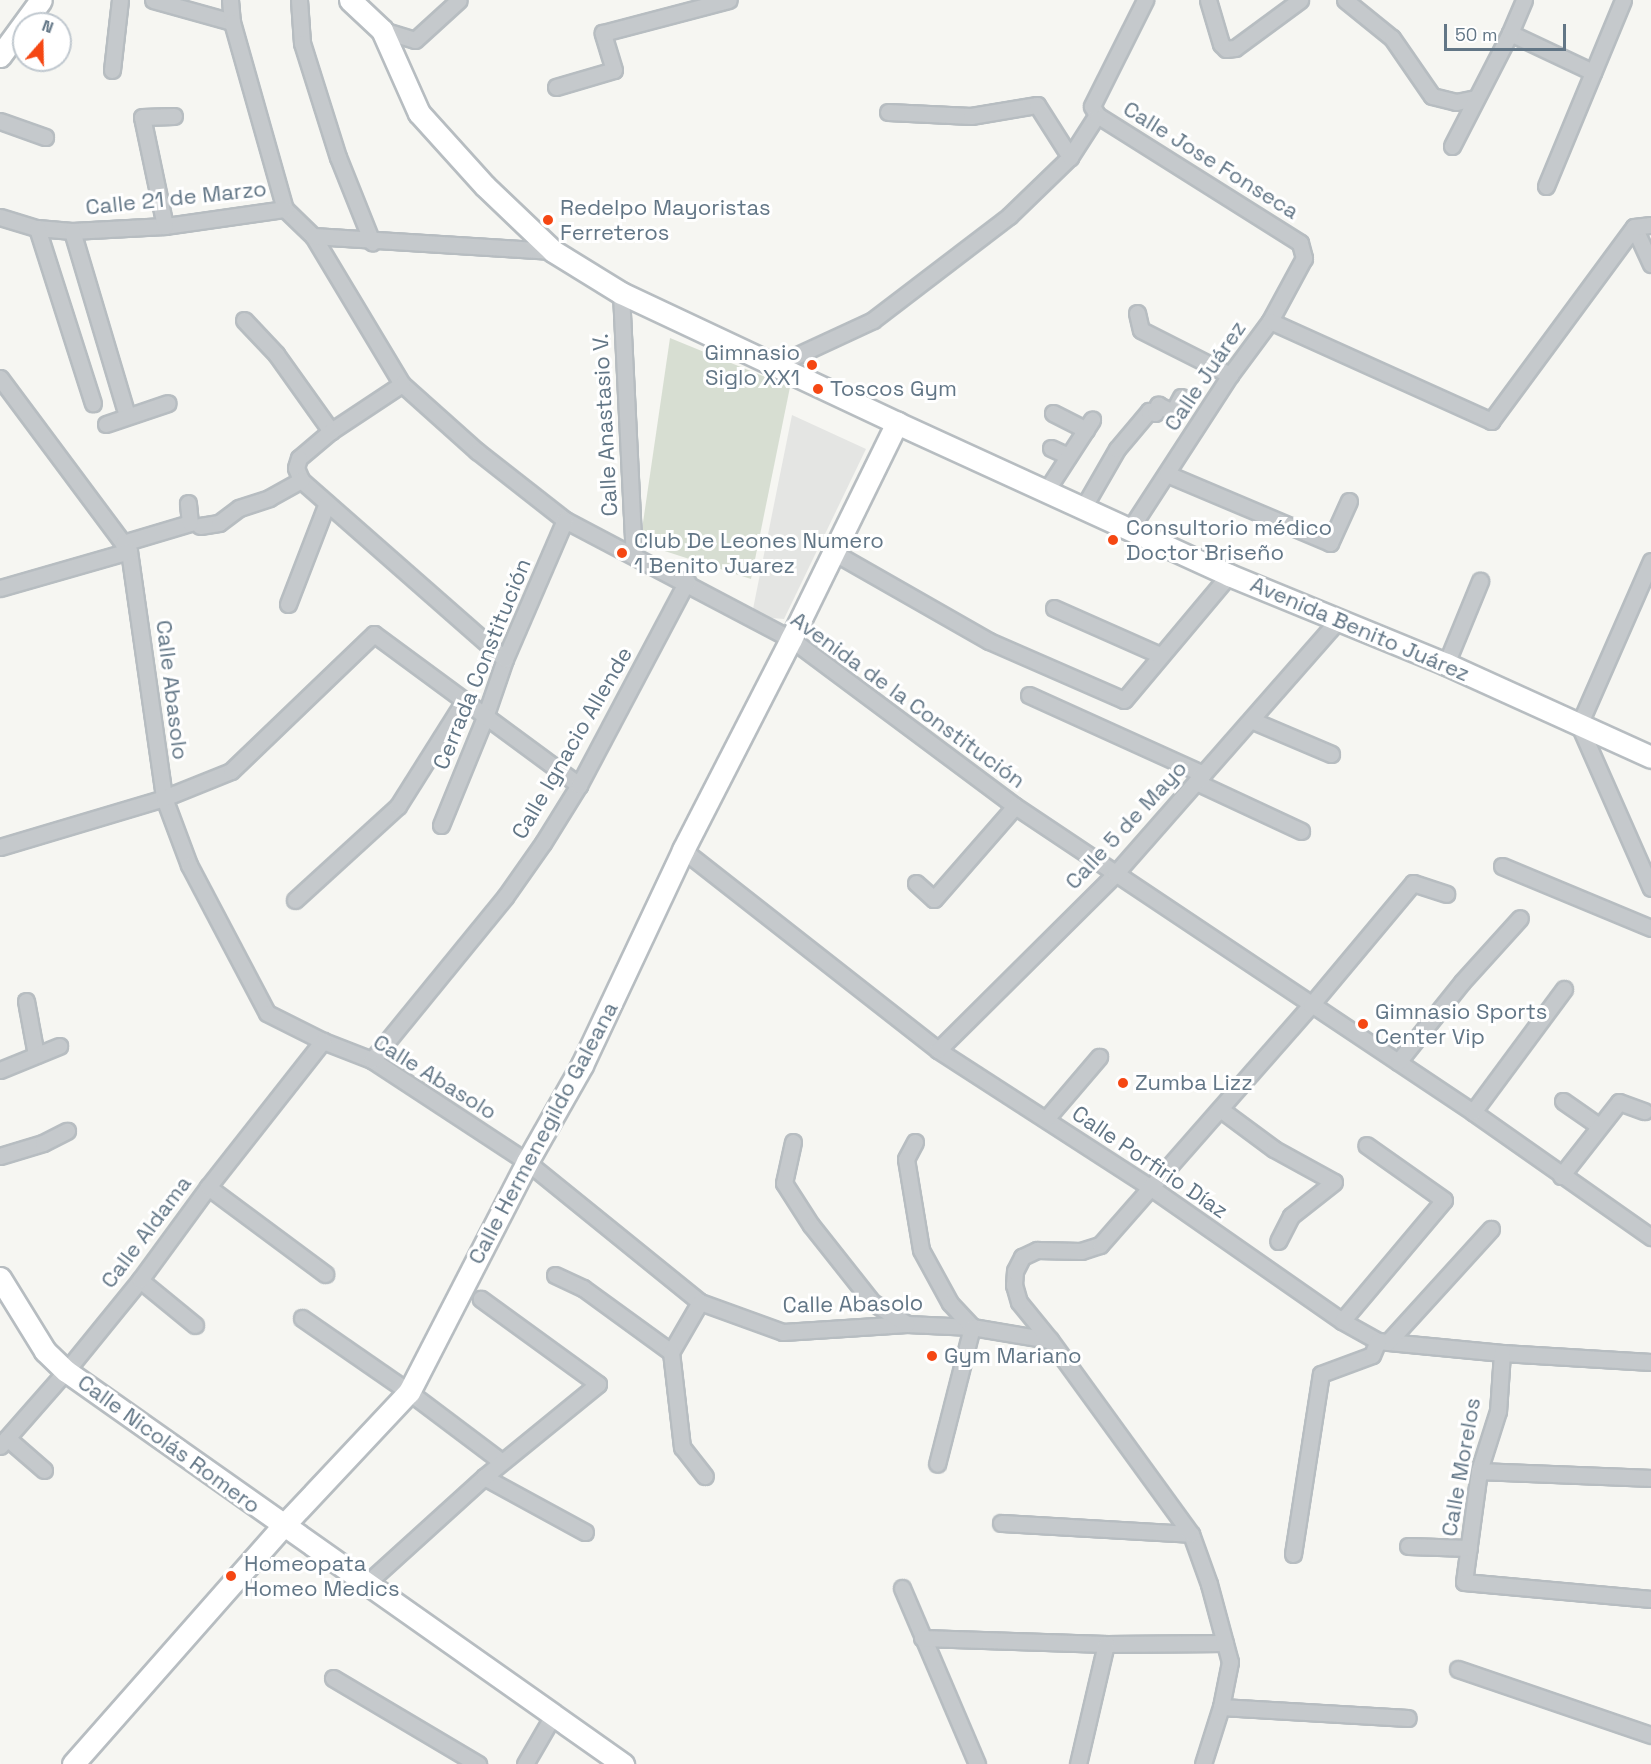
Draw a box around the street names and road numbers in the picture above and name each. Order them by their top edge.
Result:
street label: Calle Jose Fonseca [1118,95,1304,225]
street label: Calle 21 de Marzo [84,175,268,221]
street label: Calle Juárez [1159,316,1251,436]
street label: Calle Anastasio V. [587,333,623,517]
street label: Cerrada Constitución [428,555,536,773]
street label: Avenida Benito Juárez [1247,571,1473,687]
street label: Avenida de la Constitución [786,606,1030,794]
street label: Calle Abasolo [150,618,194,762]
street label: Calle Ignacio Allende [506,642,638,844]
street label: Calle 5 de Mayo [1060,755,1192,895]
street label: Calle Hermenegildo Galeana [463,997,623,1269]
street label: Calle Abasolo [368,1028,502,1126]
street label: Calle Porfirio Díaz [1067,1100,1233,1224]
street label: Calle Aldama [95,1171,197,1293]
street label: Calle Abasolo [782,1290,924,1318]
street label: Calle Nicolás Romero [73,1369,265,1519]
street label: Calle Morelos [1436,1396,1486,1538]

